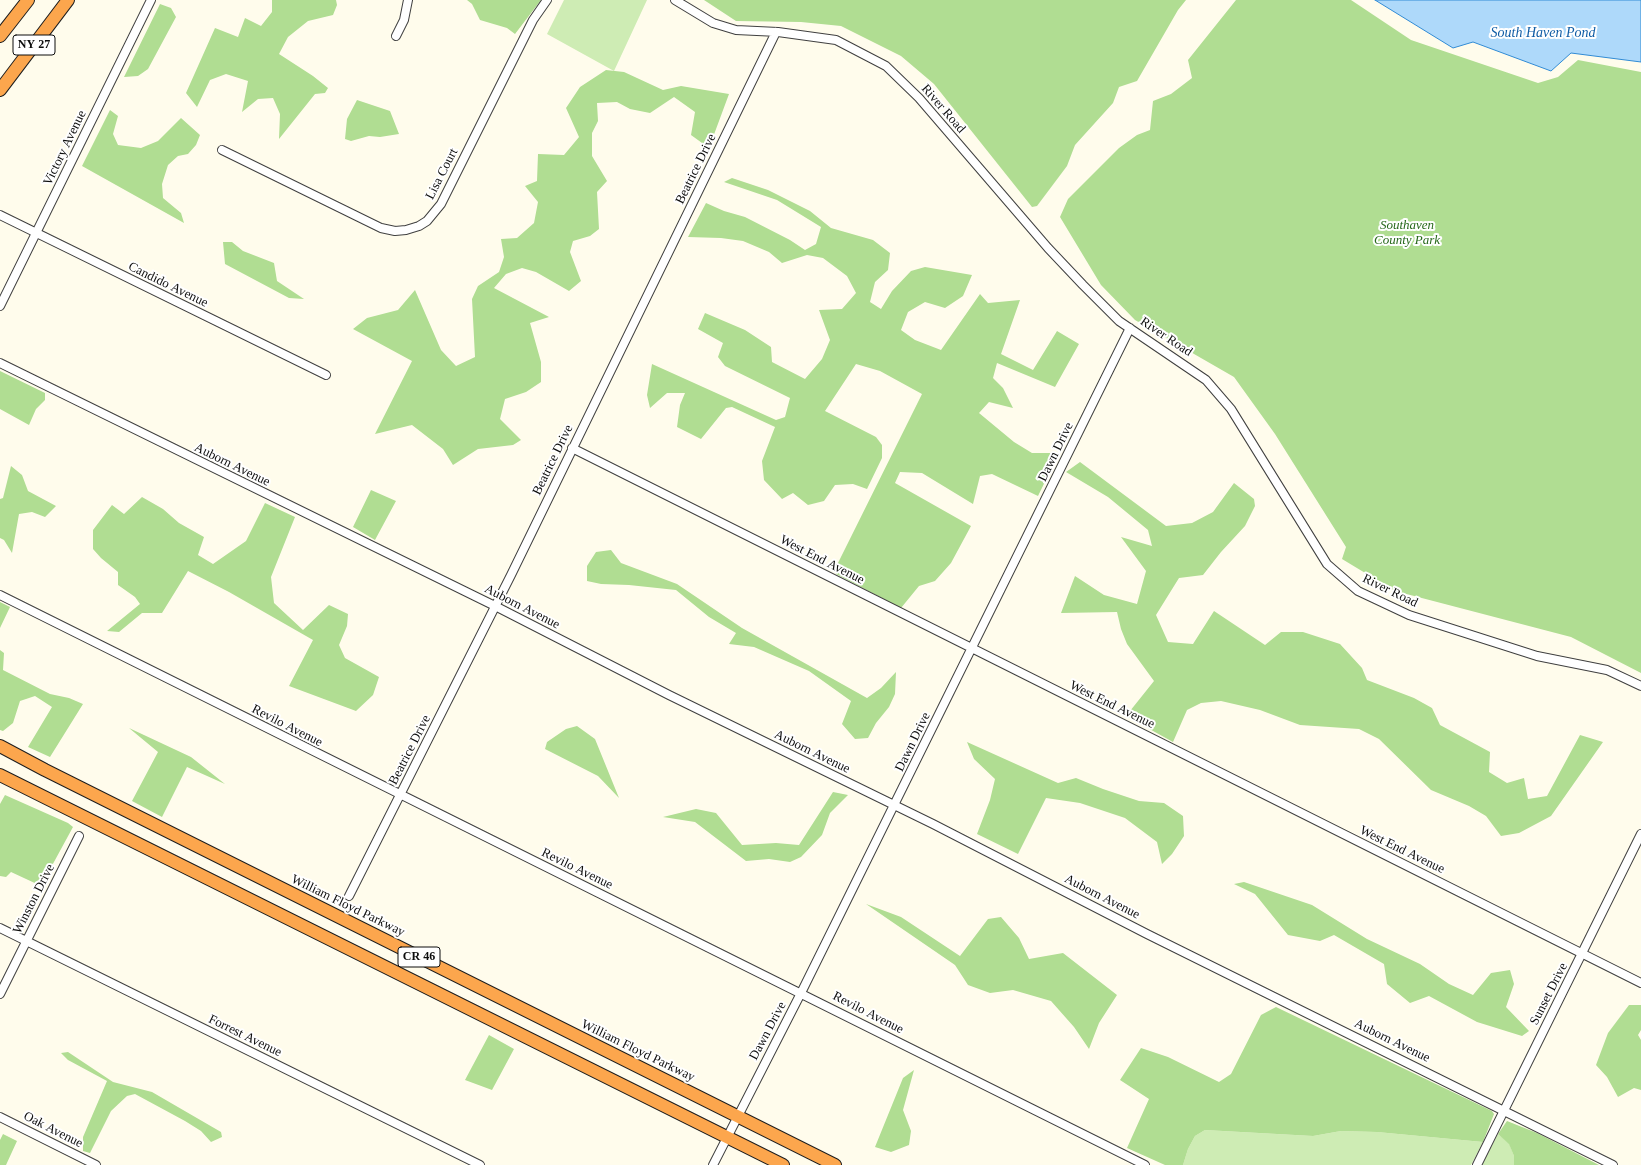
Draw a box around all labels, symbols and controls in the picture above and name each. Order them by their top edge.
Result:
water label: South Haven Pond [1491,25,1595,41]
road number: NY 27 [13,35,55,55]
street label: River Road [918,81,968,137]
street label: Victory Avenue [40,108,90,188]
street label: Beatrice Drive [672,131,720,207]
street label: Lisa Court [423,146,461,202]
park label: Southaven County Park [1374,218,1440,249]
street label: Candido Avenue [126,259,210,311]
street label: River Road [1137,314,1195,360]
street label: Dawn Drive [1035,420,1077,484]
street label: Beatrice Drive [529,422,577,498]
street label: Auborn Avenue [192,440,272,490]
street label: West End Avenue [777,532,867,588]
street label: River Road [1360,571,1420,611]
street label: Auborn Avenue [482,581,562,633]
street label: West End Avenue [1067,678,1157,732]
street label: Revilo Avenue [249,701,325,751]
street label: Dawn Drive [892,710,934,774]
street label: Beatrice Drive [386,713,434,787]
street label: Auborn Avenue [772,727,852,777]
street label: West End Avenue [1357,823,1447,877]
street label: Revilo Avenue [539,845,615,893]
street label: Winston Drive [10,861,58,937]
street label: Auborn Avenue [1062,871,1142,923]
street label: William Floyd Parkway [289,872,407,940]
road number: CR 46 [398,947,440,967]
street label: Sunset Drive [1527,960,1571,1028]
street label: Revilo Avenue [830,988,906,1038]
street label: Dawn Drive [746,999,790,1063]
street label: Forrest Avenue [206,1012,284,1060]
street label: Auborn Avenue [1352,1016,1432,1066]
street label: William Floyd Parkway [579,1017,697,1085]
street label: Oak Avenue [21,1108,85,1152]

